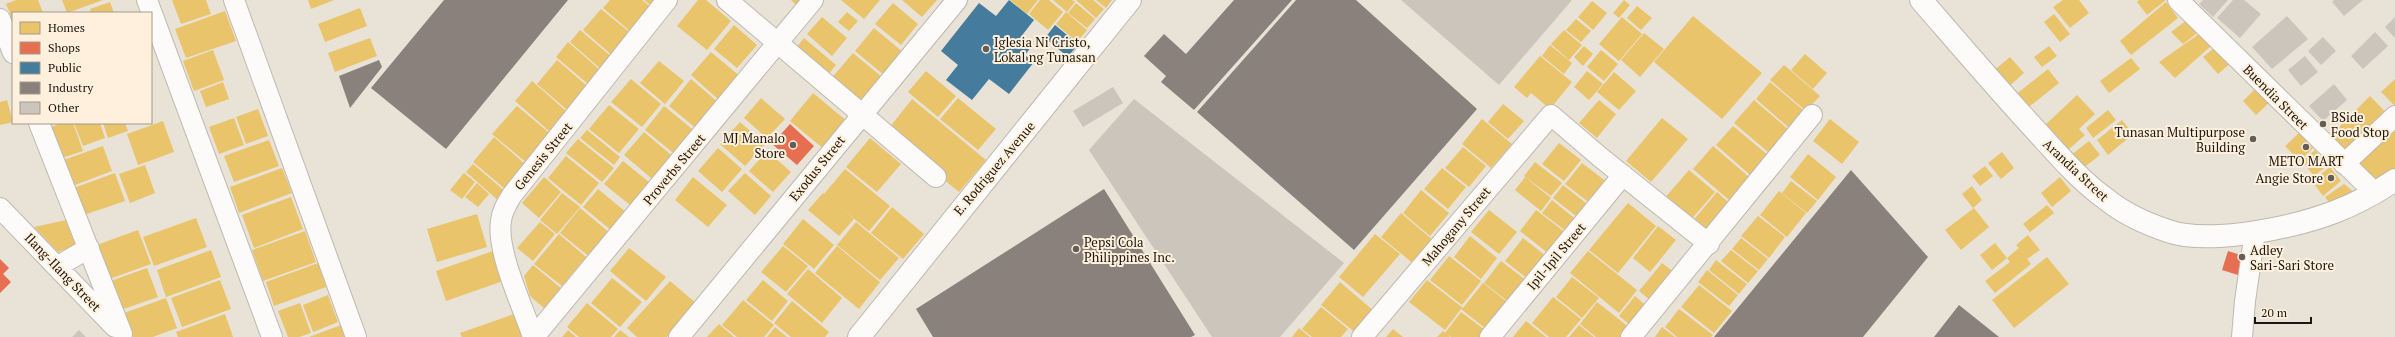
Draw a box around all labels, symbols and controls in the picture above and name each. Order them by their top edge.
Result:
legend [12,12,152,124]
text: Homes [48,20,85,35]
place label: Iglesia Ni Cristo, Lokal ng Tunasan [994,33,1096,66]
text: Shops [48,40,80,55]
marker: Iglesia Ni Cristo, Lokal ng Tunasan [981,44,991,54]
text: Public [48,60,82,75]
street label: Buendia Street [2239,60,2313,134]
text: Industry [48,80,94,95]
text: Other [48,100,79,115]
place label: BSide Food Stop [2331,108,2389,141]
street label: E. Rodriguez Avenue [949,117,1039,219]
street label: Genesis Street [510,118,576,194]
marker: BSide Food Stop [2318,119,2328,129]
place label: Tunasan Multipurpose Building [2115,123,2245,156]
street label: Proverbs Street [639,129,709,209]
place label: MJ Manalo Store [723,129,785,162]
street label: Exodus Street [785,131,849,205]
marker: Tunasan Multipurpose Building [2248,134,2258,144]
street label: Arandia Street [2039,135,2113,205]
marker: MJ Manalo Store [788,140,798,150]
marker: METO MART [2301,142,2311,152]
place label: METO MART [2268,152,2344,170]
place label: Angie Store [2255,169,2323,187]
marker: Angie Store [2326,173,2336,183]
street label: Mahogany Street [1418,182,1495,269]
street label: Ipil-Ipil Street [1522,218,1590,294]
street label: Ilang-Ilang Street [21,229,105,315]
place label: Pepsi Cola Philippines Inc. [1084,233,1175,266]
place label: Adley Sari-Sari Store [2250,241,2334,274]
marker: Pepsi Cola Philippines Inc. [1071,244,1081,254]
marker: Adley Sari-Sari Store [2237,252,2247,262]
scale bar [2255,299,2311,325]
text: 20 m [2261,305,2288,320]

